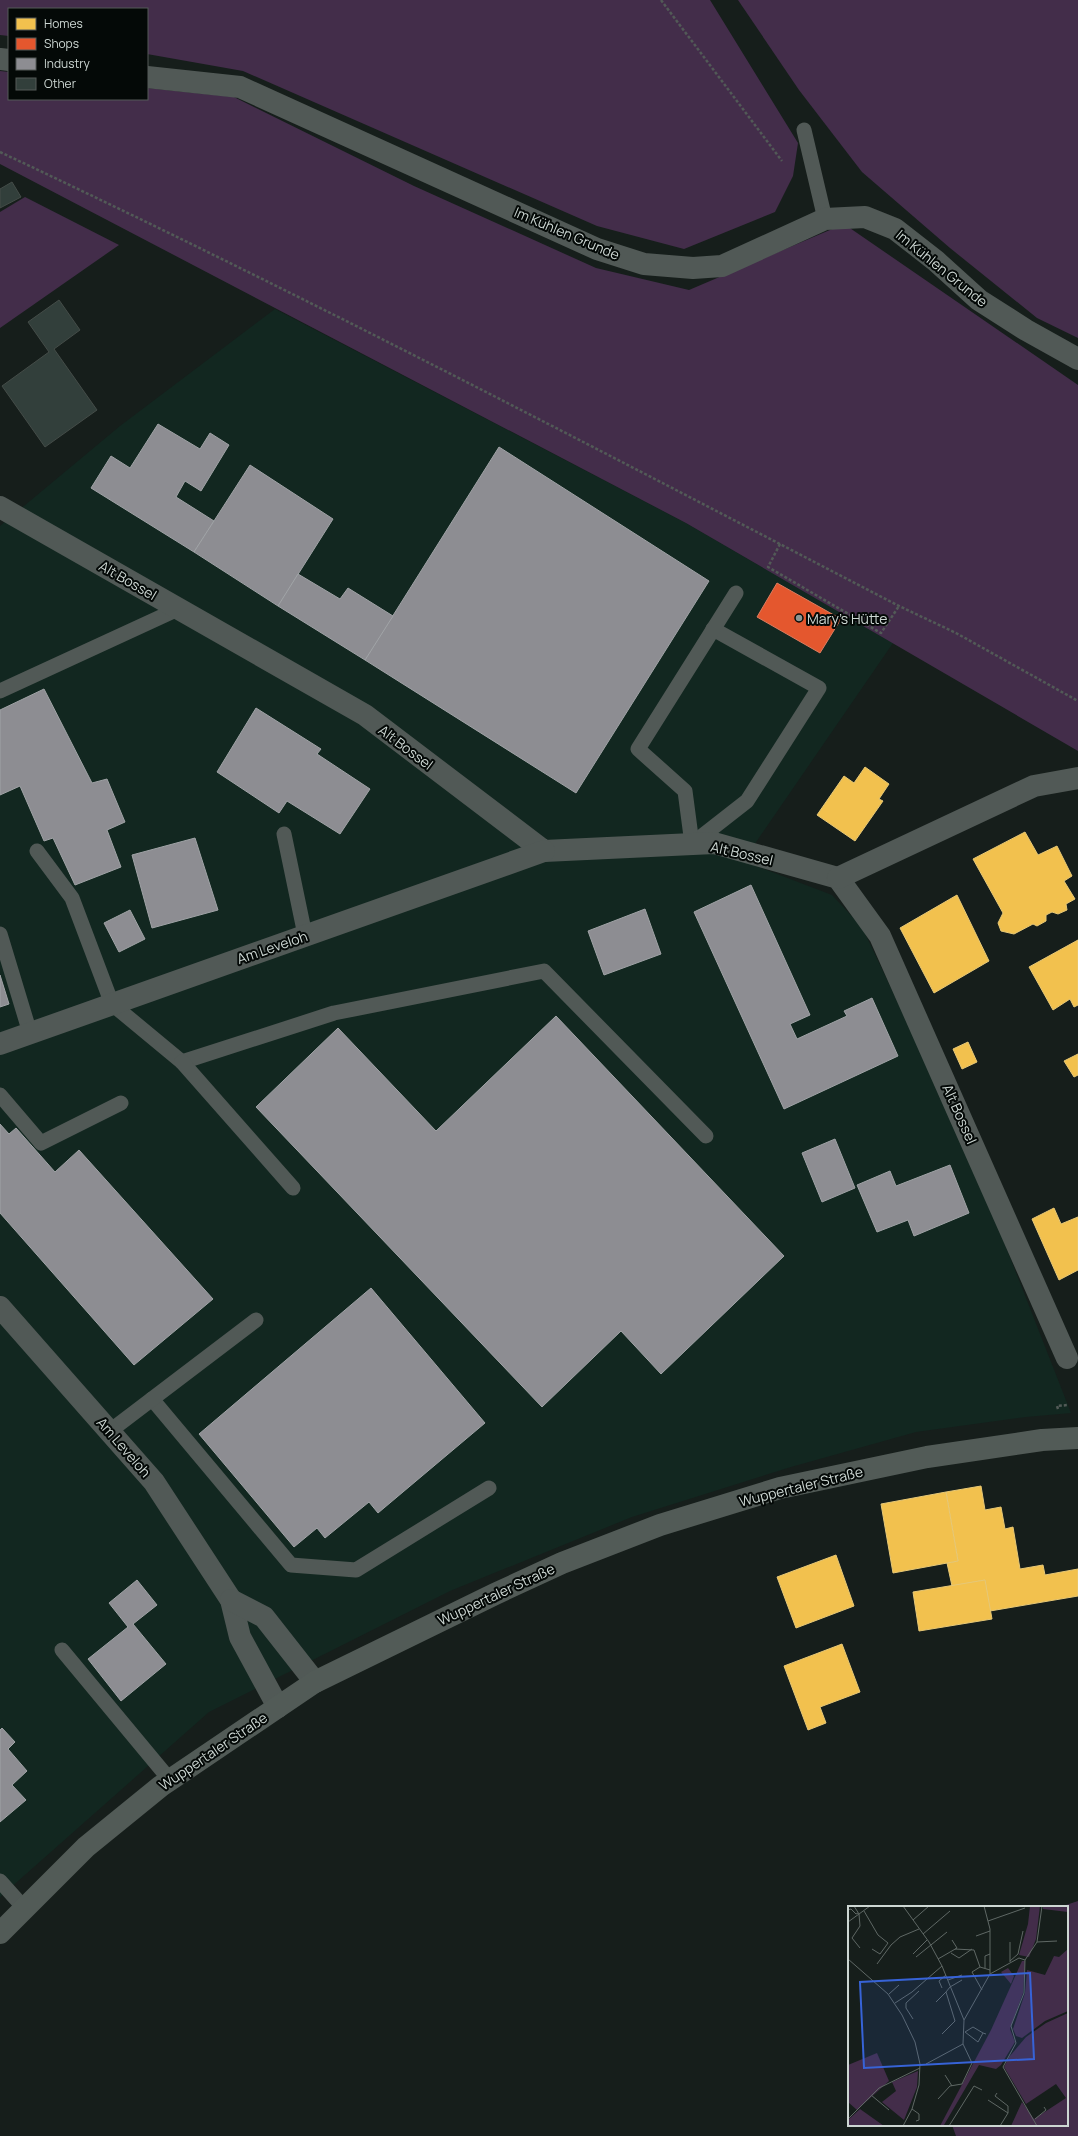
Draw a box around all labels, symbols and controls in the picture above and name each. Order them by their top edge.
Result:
legend [8,8,148,100]
text: Homes [44,15,83,32]
text: Shops [44,35,79,52]
text: Industry [44,55,90,72]
text: Other [44,75,77,92]
street label: Im Kühlen Grunde [511,202,623,264]
street label: Im Kühlen Grunde [892,225,992,311]
street label: Alt Bossel [96,556,160,604]
place label: Mary’s Hütte [807,609,887,628]
marker: Mary’s Hütte [794,613,804,623]
street label: Alt Bossel [375,720,437,774]
street label: Alt Bossel [709,837,775,869]
street label: Am Leveloh [234,926,310,968]
street label: Alt Bossel [938,1081,982,1147]
street label: Am Leveloh [93,1413,155,1481]
street label: Wuppertaler Straße [737,1461,865,1511]
street label: Wuppertaler Straße [435,1559,557,1629]
street label: Wuppertaler Straße [155,1708,271,1794]
inset map [848,1906,1068,2126]

